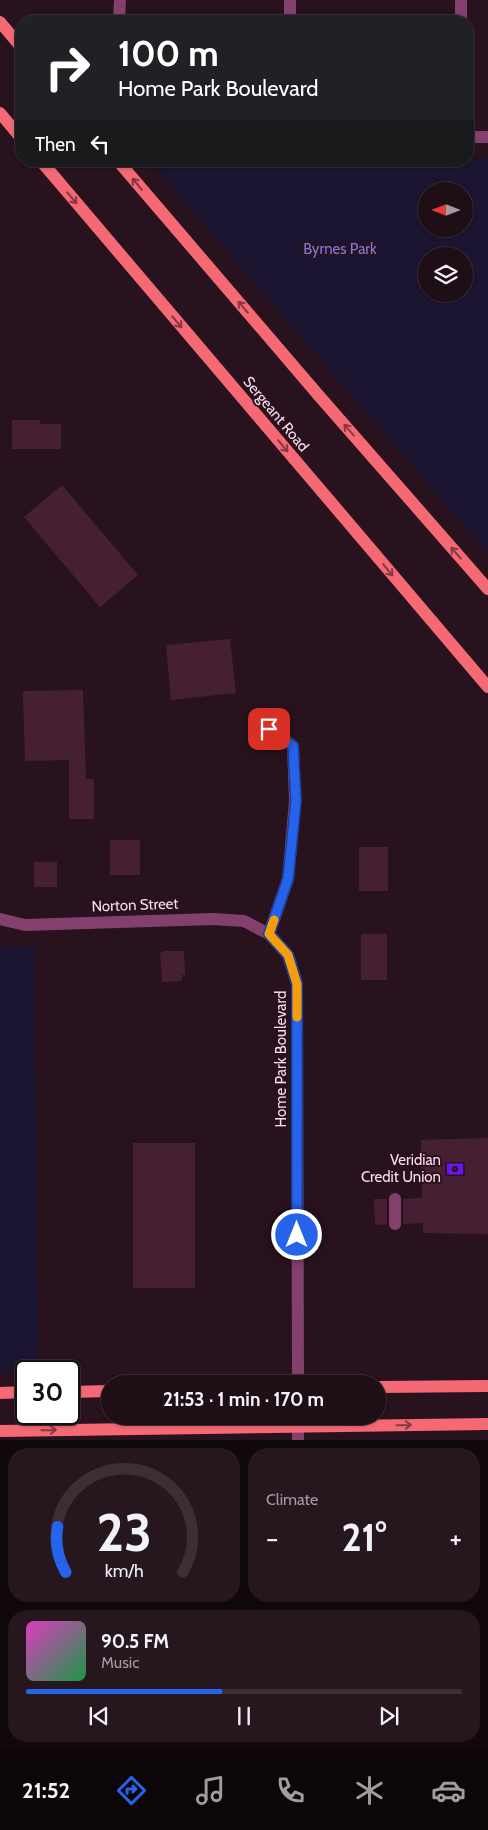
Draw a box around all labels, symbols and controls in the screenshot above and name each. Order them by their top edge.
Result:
text: 100 m [118,32,219,75]
icon: right [35,35,100,100]
text: Home Park Boulevard [118,75,319,102]
icon: left [86,130,114,158]
text: Then [35,133,76,156]
one-way arrow [132,177,143,190]
north arrow [418,182,472,238]
map controls [418,182,473,302]
one-way arrow [67,192,78,205]
park label: Byrnes Park [303,240,377,258]
button: layers [418,247,473,302]
one-way arrow [237,301,248,314]
one-way arrow [172,316,183,329]
street label: Sergeant Road [239,373,313,455]
one-way arrow [343,424,354,437]
one-way arrow [277,440,288,453]
one-way arrow [450,546,462,559]
one-way arrow [382,563,393,576]
pin [248,708,290,750]
icon: arrive [255,715,283,743]
street label: Norton Street [91,894,179,916]
street label: Home Park Boulevard [272,991,290,1127]
place label: Veridian Credit Union [361,1151,441,1186]
bank icon: Veridian Credit Union [445,1159,465,1179]
position arrow [270,1208,322,1260]
speed limit sign: 30 [15,1360,80,1425]
text: 21:53 · 1 min · 170 m [163,1388,324,1411]
one-way arrow [395,1421,411,1430]
one-way arrow [40,1426,56,1435]
text: Climate [266,1490,318,1509]
text: 23 [96,1501,152,1564]
text: 21° [341,1514,387,1561]
text: − [266,1521,278,1555]
text: + [450,1521,462,1555]
text: km/h [104,1560,144,1581]
text: 90.5 FM [101,1630,169,1653]
text: Music [101,1653,139,1672]
icon: previous [85,1702,113,1730]
icon: pause [230,1702,258,1730]
icon: next [375,1702,403,1730]
icon: directions [114,1773,149,1808]
icon: music [193,1773,228,1808]
icon: phone [273,1773,308,1808]
icon: climate [352,1773,387,1808]
icon: car [431,1773,466,1808]
text: 21:52 [22,1777,70,1804]

